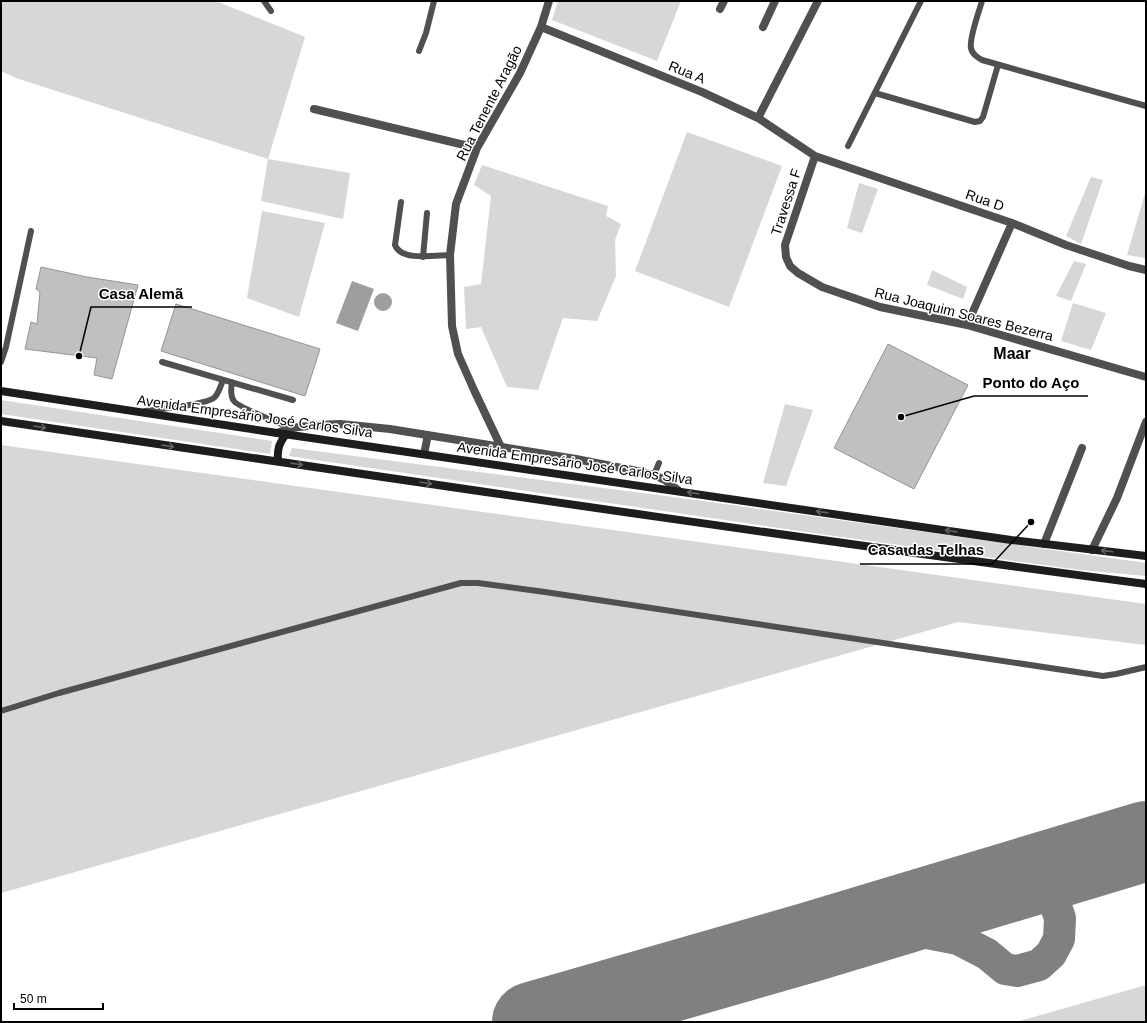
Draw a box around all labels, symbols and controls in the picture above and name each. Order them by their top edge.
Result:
street label: Rua Tenente Aragão [453,42,525,163]
street label: Rua A [666,57,708,87]
street label: Travessa F [768,166,804,238]
street label: Rua D [964,186,1006,214]
callout: Casa Alemã [91,280,192,307]
street label: Rua Joaquim Soares Bezerra [873,284,1055,344]
text: Casa Alemã [99,285,184,302]
district label: Maar [993,345,1031,362]
callout: Ponto do Aço [974,369,1088,396]
text: Ponto do Aço [983,374,1079,391]
street label: Avenida Empresário José Carlos Silva [136,392,374,441]
one-way arrow [33,423,46,431]
street label: Avenida Empresário José Carlos Silva [456,439,694,488]
one-way arrow [161,442,174,450]
one-way arrow [290,460,303,468]
one-way arrow [419,479,432,487]
one-way arrow [687,489,700,497]
one-way arrow [816,508,829,516]
one-way arrow [945,527,958,535]
callout: Casa das Telhas [860,537,992,564]
text: Casa das Telhas [868,541,984,558]
one-way arrow [1101,548,1114,555]
scale bar [14,985,103,1011]
text: 50 m [20,992,47,1006]

